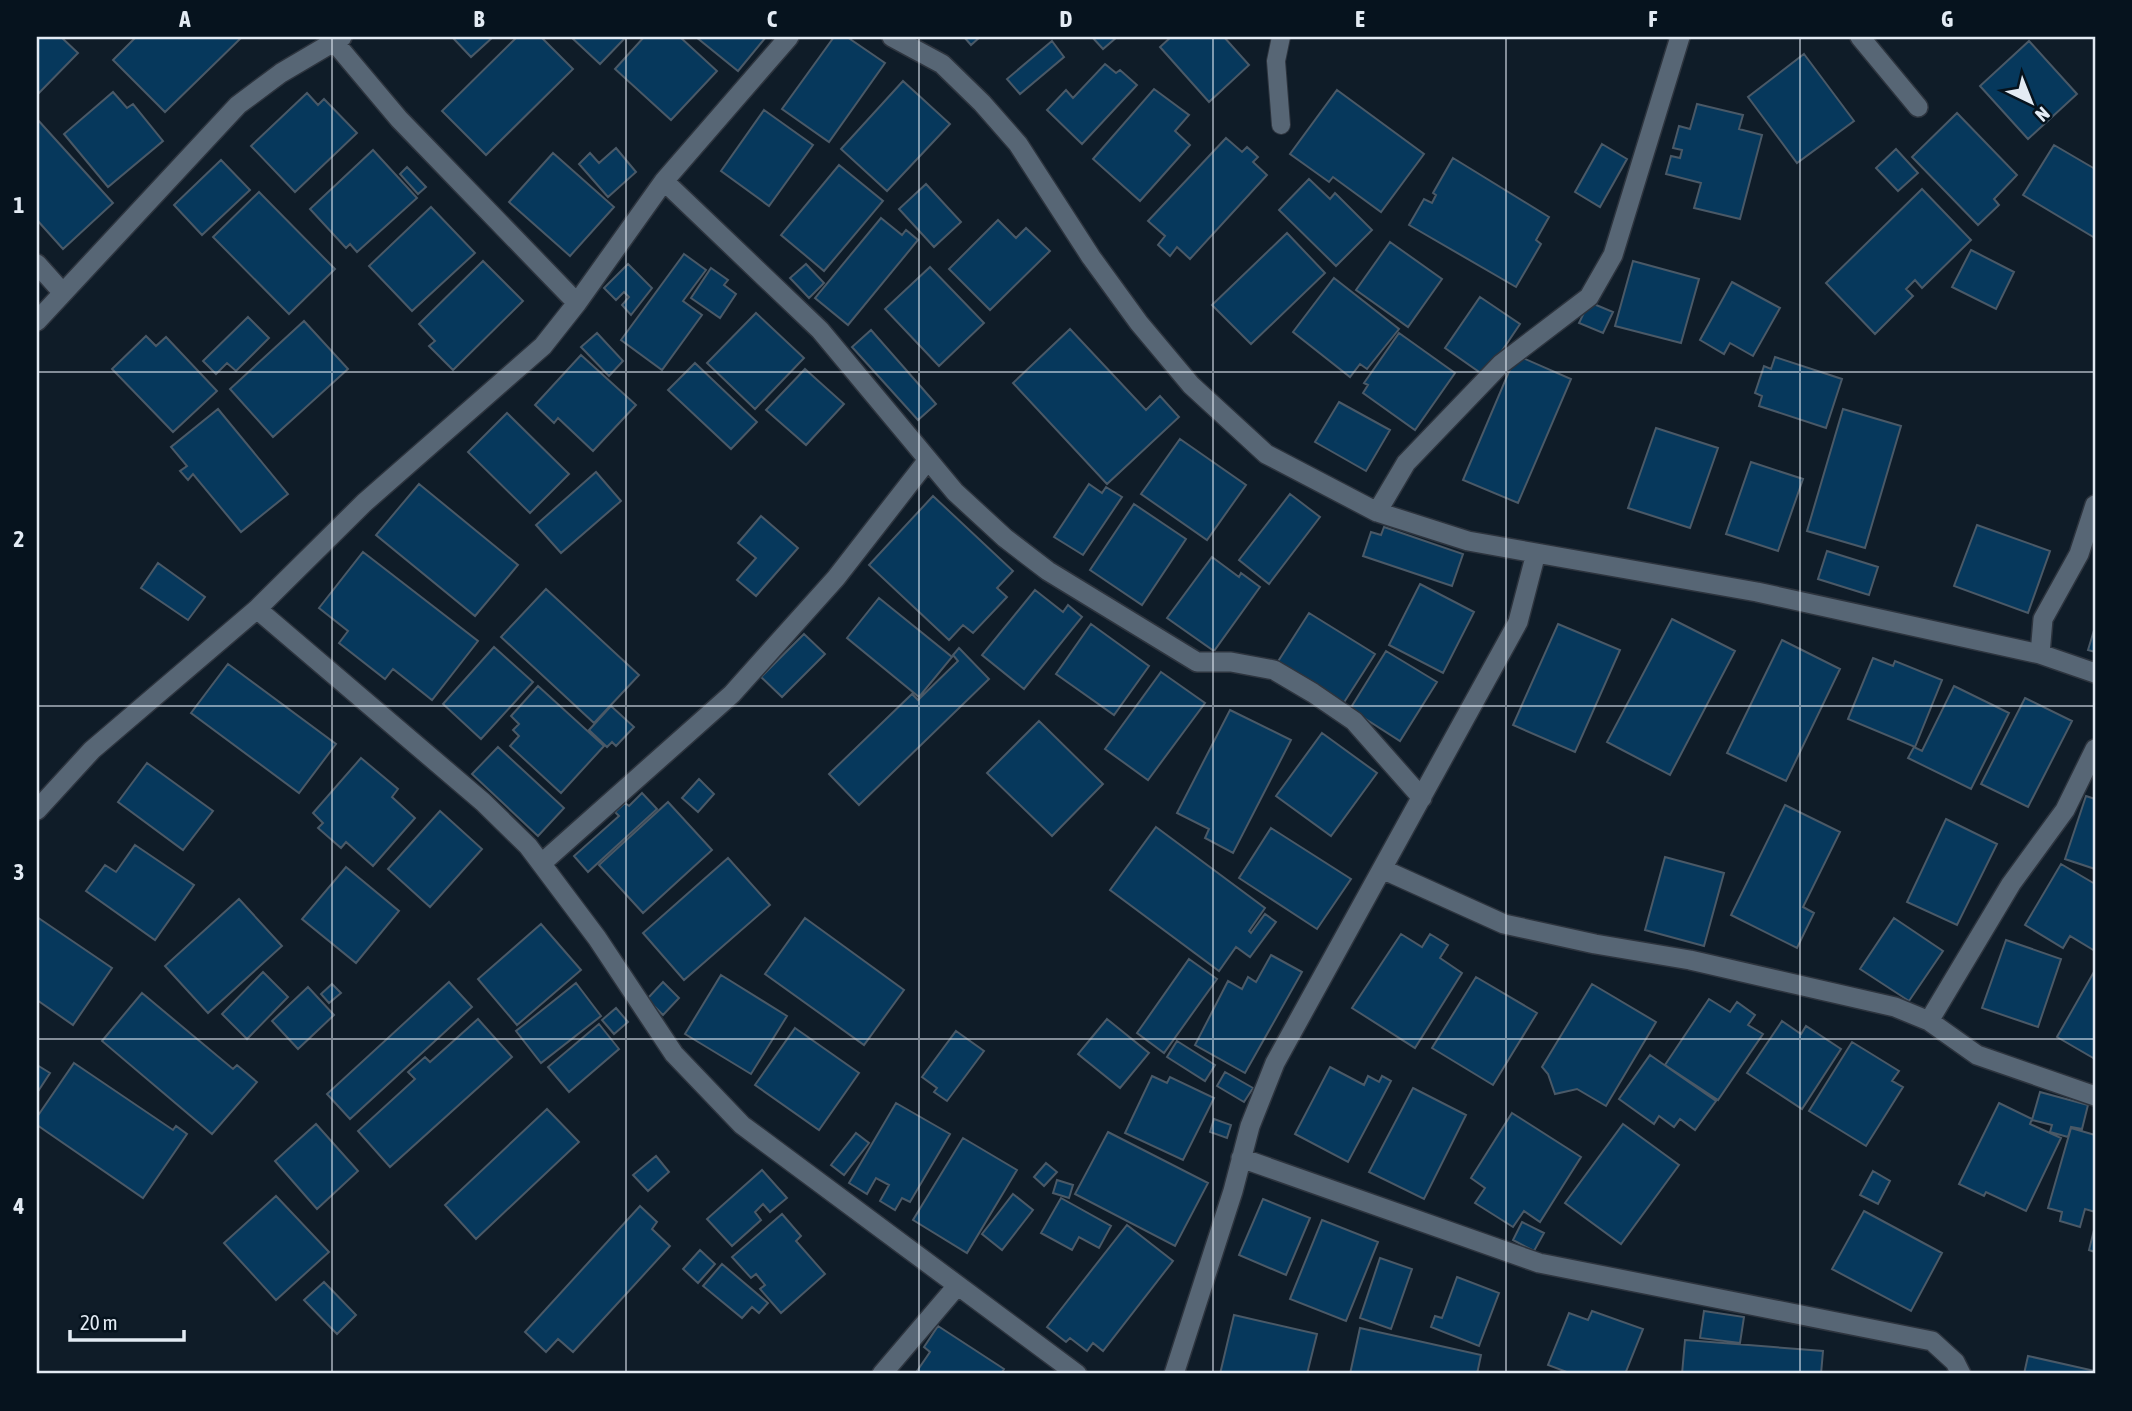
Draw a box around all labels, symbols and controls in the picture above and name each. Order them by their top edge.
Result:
text: A [178,6,191,32]
text: B [474,6,485,32]
text: C [767,6,778,32]
text: D [1060,6,1073,32]
text: E [1355,6,1365,32]
text: F [1648,6,1658,32]
text: G [1941,6,1953,32]
north arrow [1996,66,2066,136]
text: N [2031,103,2054,126]
text: 1 [14,192,25,218]
text: 2 [14,526,24,552]
text: 3 [14,859,24,885]
text: 4 [13,1193,25,1219]
scale bar [70,1299,184,1343]
text: 20 m [80,1310,118,1334]

